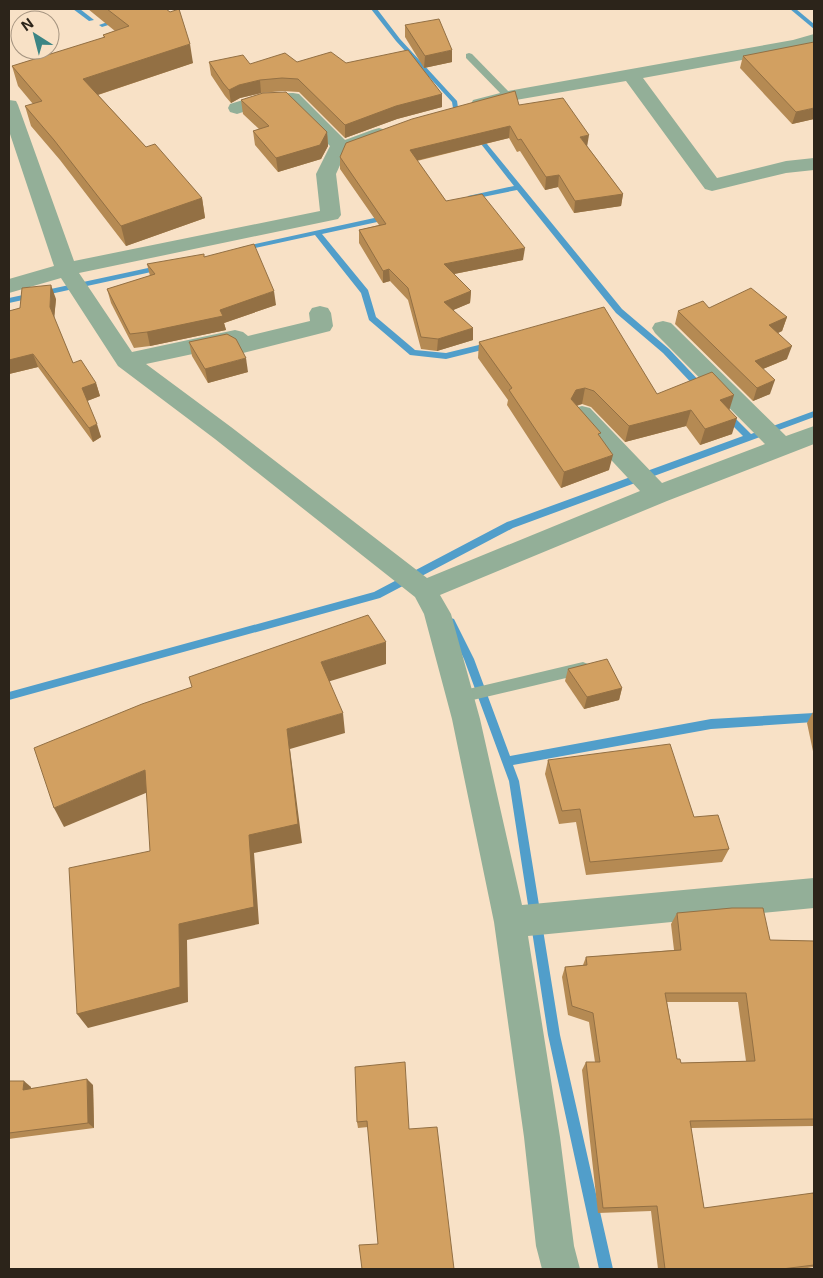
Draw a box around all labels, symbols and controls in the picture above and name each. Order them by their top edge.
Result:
north arrow [10,10,60,60]
text: N [18,14,36,34]

